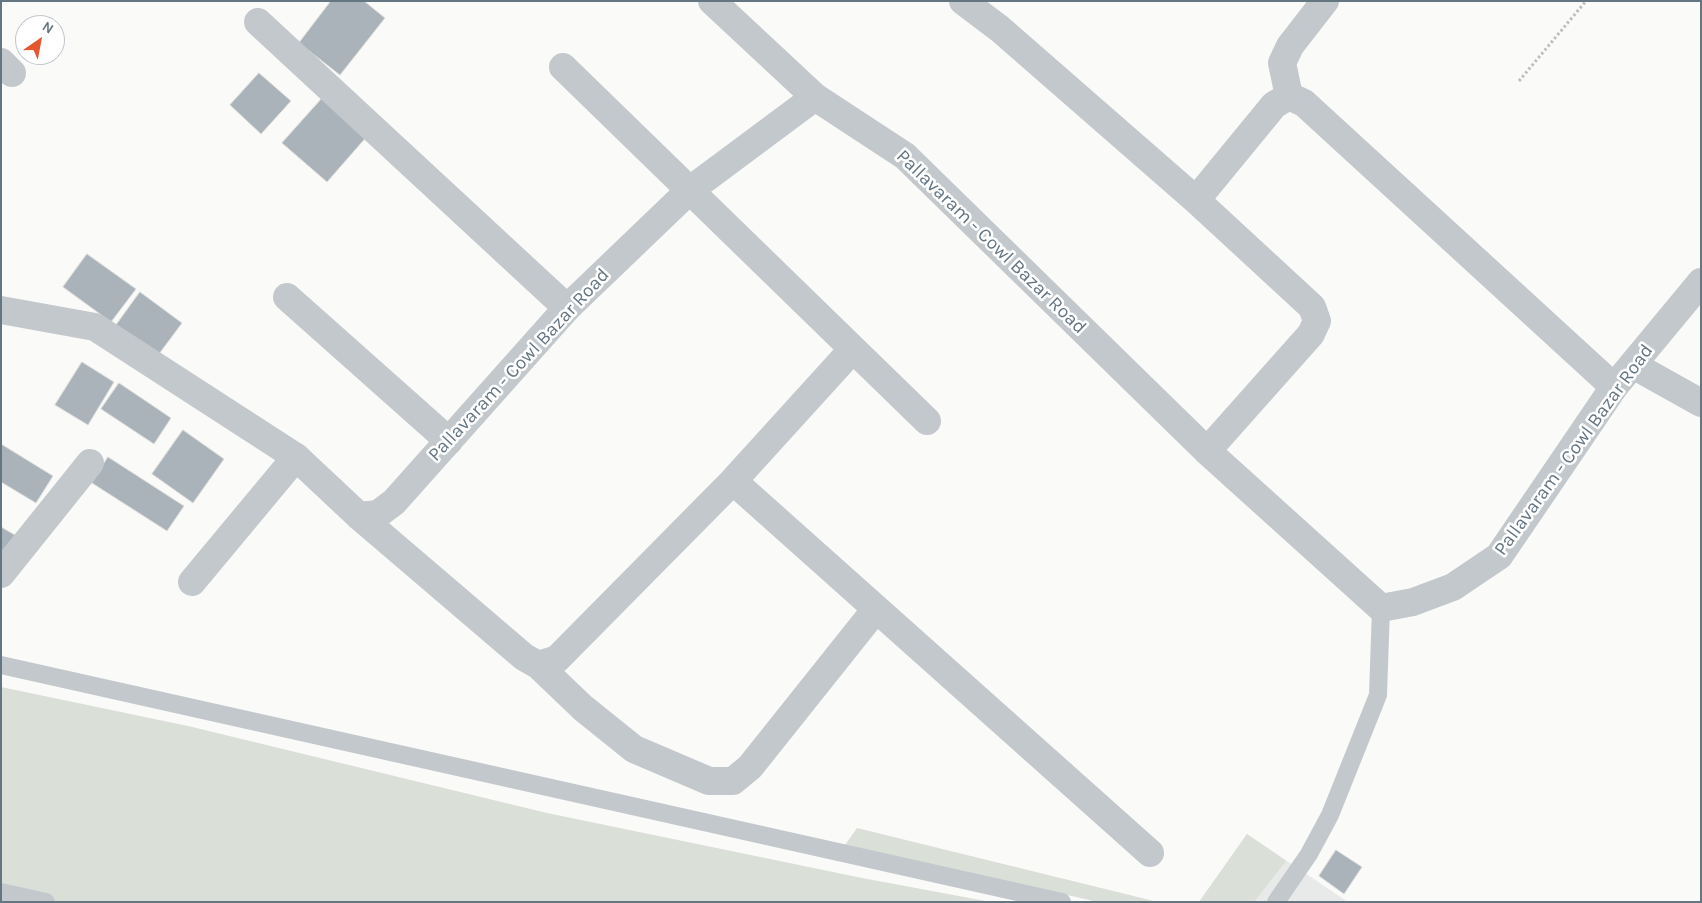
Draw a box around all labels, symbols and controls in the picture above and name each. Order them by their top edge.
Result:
north arrow [15,15,65,65]
text: N [39,18,57,38]
street label: Pallavaram - Cowl Bazar Road [891,145,1091,339]
street label: Pallavaram - Cowl Bazar Road [424,264,614,466]
street label: Pallavaram - Cowl Bazar Road [1490,340,1658,560]

